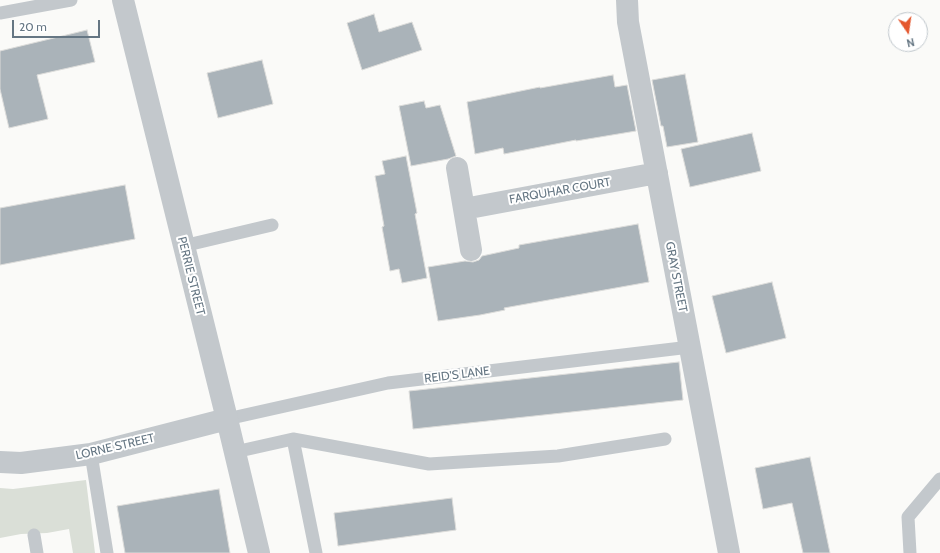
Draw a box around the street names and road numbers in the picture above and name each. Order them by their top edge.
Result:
street label: FARQUHAR COURT [508,175,612,207]
street label: PERRIE STREET [174,235,208,317]
street label: GRAY STREET [662,240,690,314]
street label: REID'S LANE [423,364,491,386]
street label: LORNE STREET [74,431,156,463]

